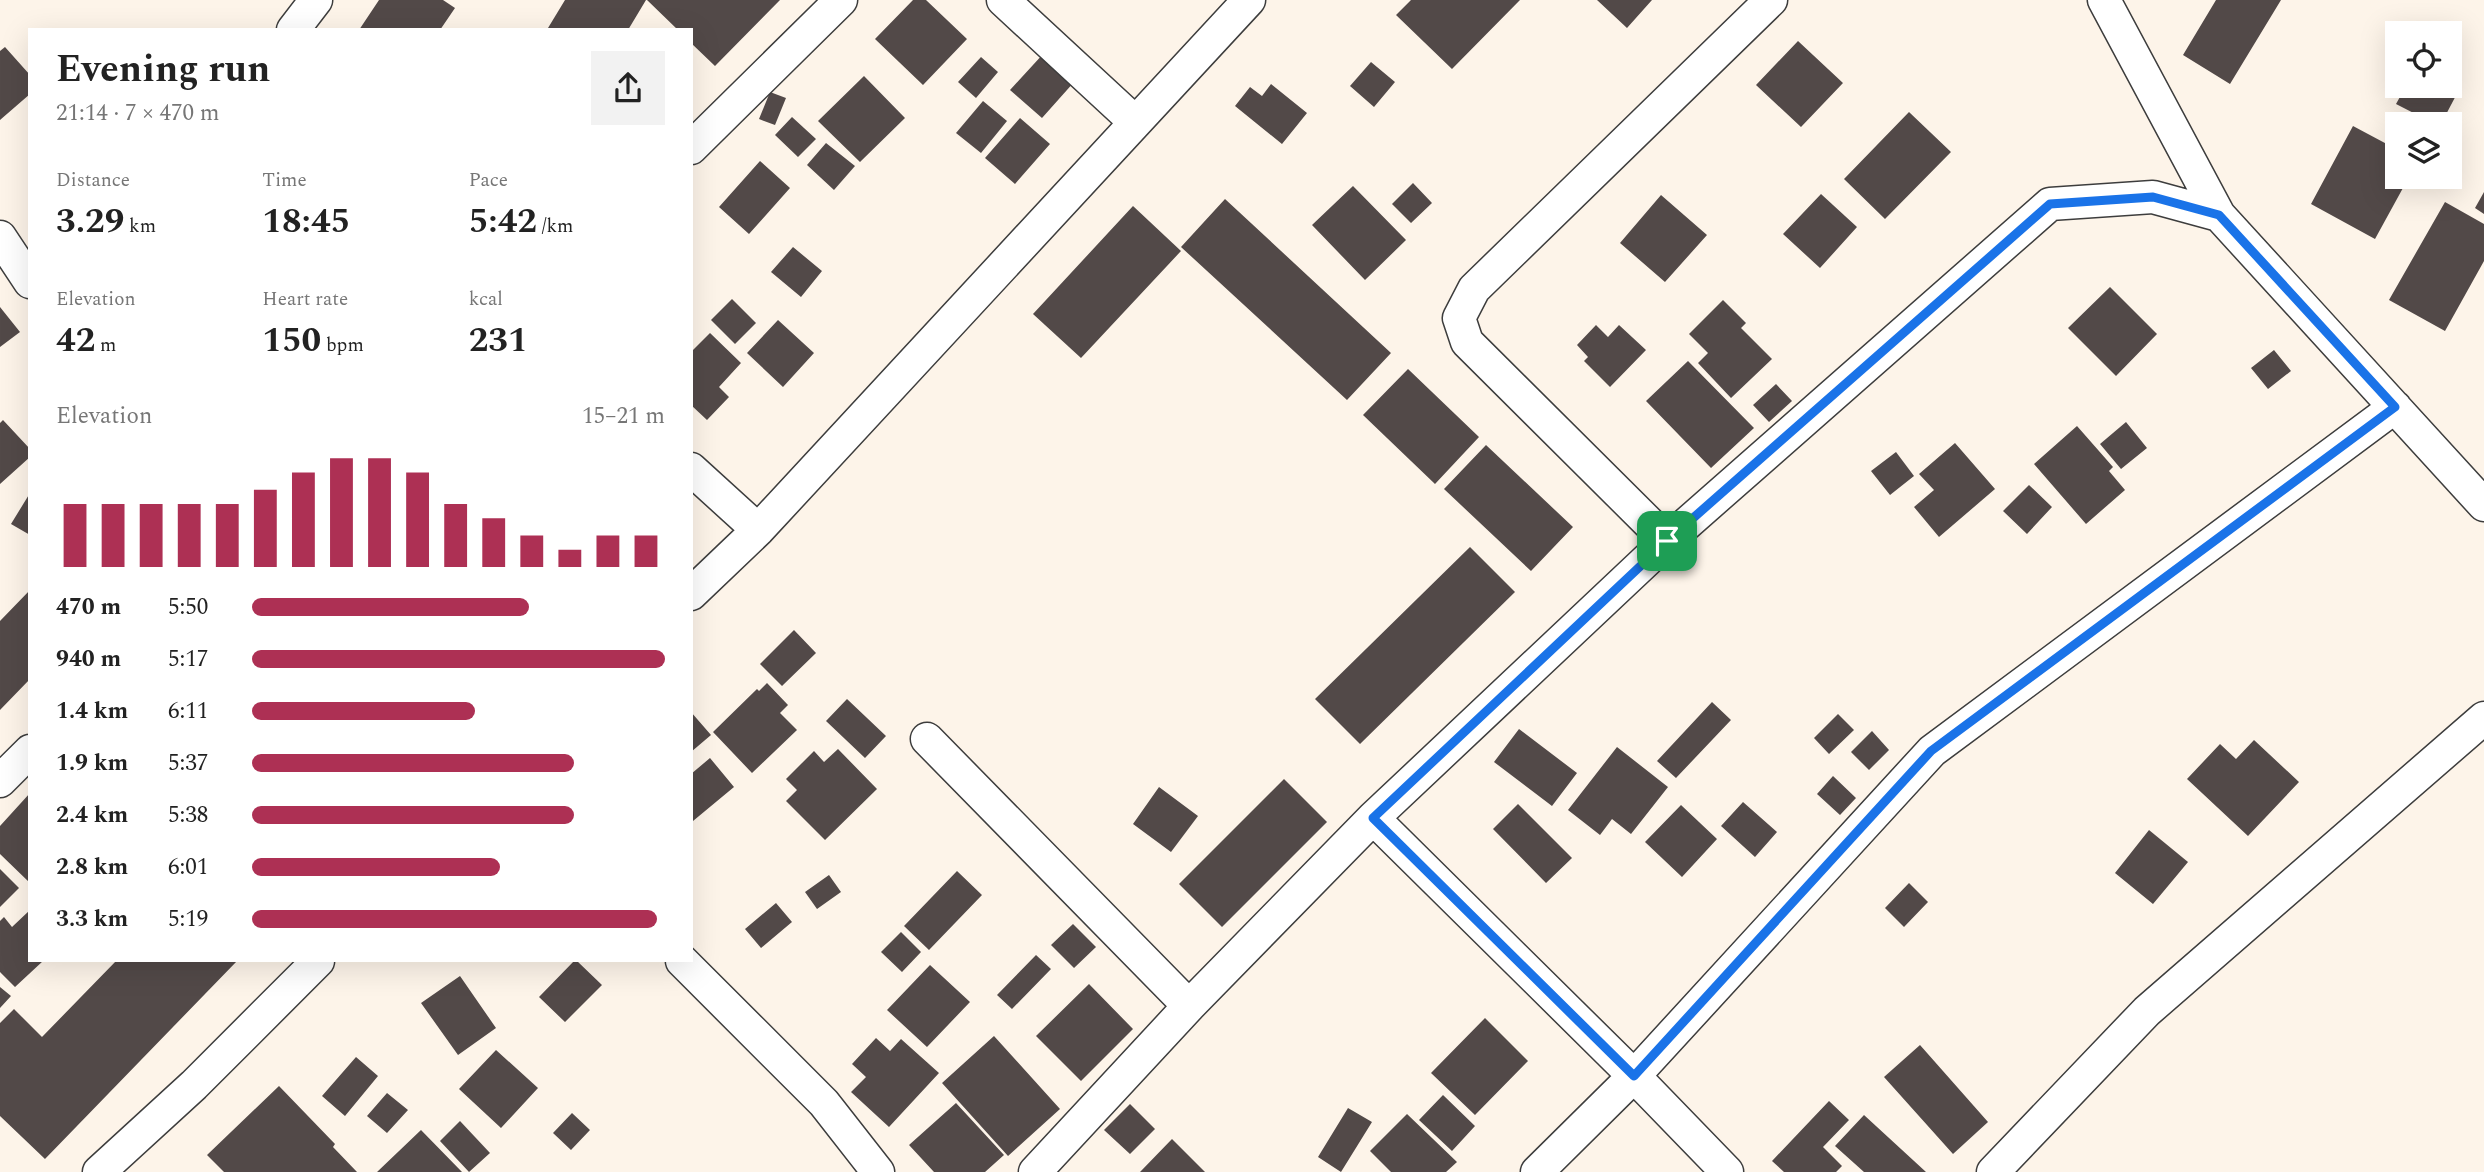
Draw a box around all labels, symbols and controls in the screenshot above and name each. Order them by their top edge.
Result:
map controls [2385,21,2462,189]
button: locate [2385,21,2462,98]
text: Evening run [56,41,270,99]
button: share [591,51,665,125]
text: 21:14 · 7 × 470 m [56,96,220,131]
button: layers [2385,112,2462,189]
text: Distance [56,166,130,195]
text: Time [262,166,307,195]
text: Pace [469,166,508,195]
text: 3.29 [56,195,124,248]
text: 18:45 [262,195,350,248]
text: 5:42 [469,195,537,248]
text: km [124,212,156,241]
text: /km [537,212,573,241]
text: Elevation [56,285,136,314]
text: Heart rate [262,285,348,314]
text: kcal [469,285,503,314]
text: 42 [56,314,95,367]
text: 150 [262,314,321,367]
text: 231 [469,314,528,367]
text: m [95,331,116,360]
text: bpm [321,331,364,360]
text: Elevation [56,399,152,434]
text: 15–21 m [582,399,665,434]
pin [1637,511,1697,571]
icon: arrive [1648,522,1686,560]
text: 470 m [56,590,121,625]
text: 5:50 [168,590,208,625]
text: 940 m [56,642,121,677]
text: 5:17 [168,642,208,677]
text: 1.4 km [56,694,128,729]
text: 6:11 [168,694,208,729]
text: 1.9 km [56,746,128,781]
text: 5:37 [168,746,208,781]
text: 2.4 km [56,798,128,833]
text: 5:38 [168,798,208,833]
text: 2.8 km [56,850,128,885]
text: 6:01 [168,850,208,885]
text: 3.3 km [56,902,128,937]
text: 5:19 [168,902,208,937]

